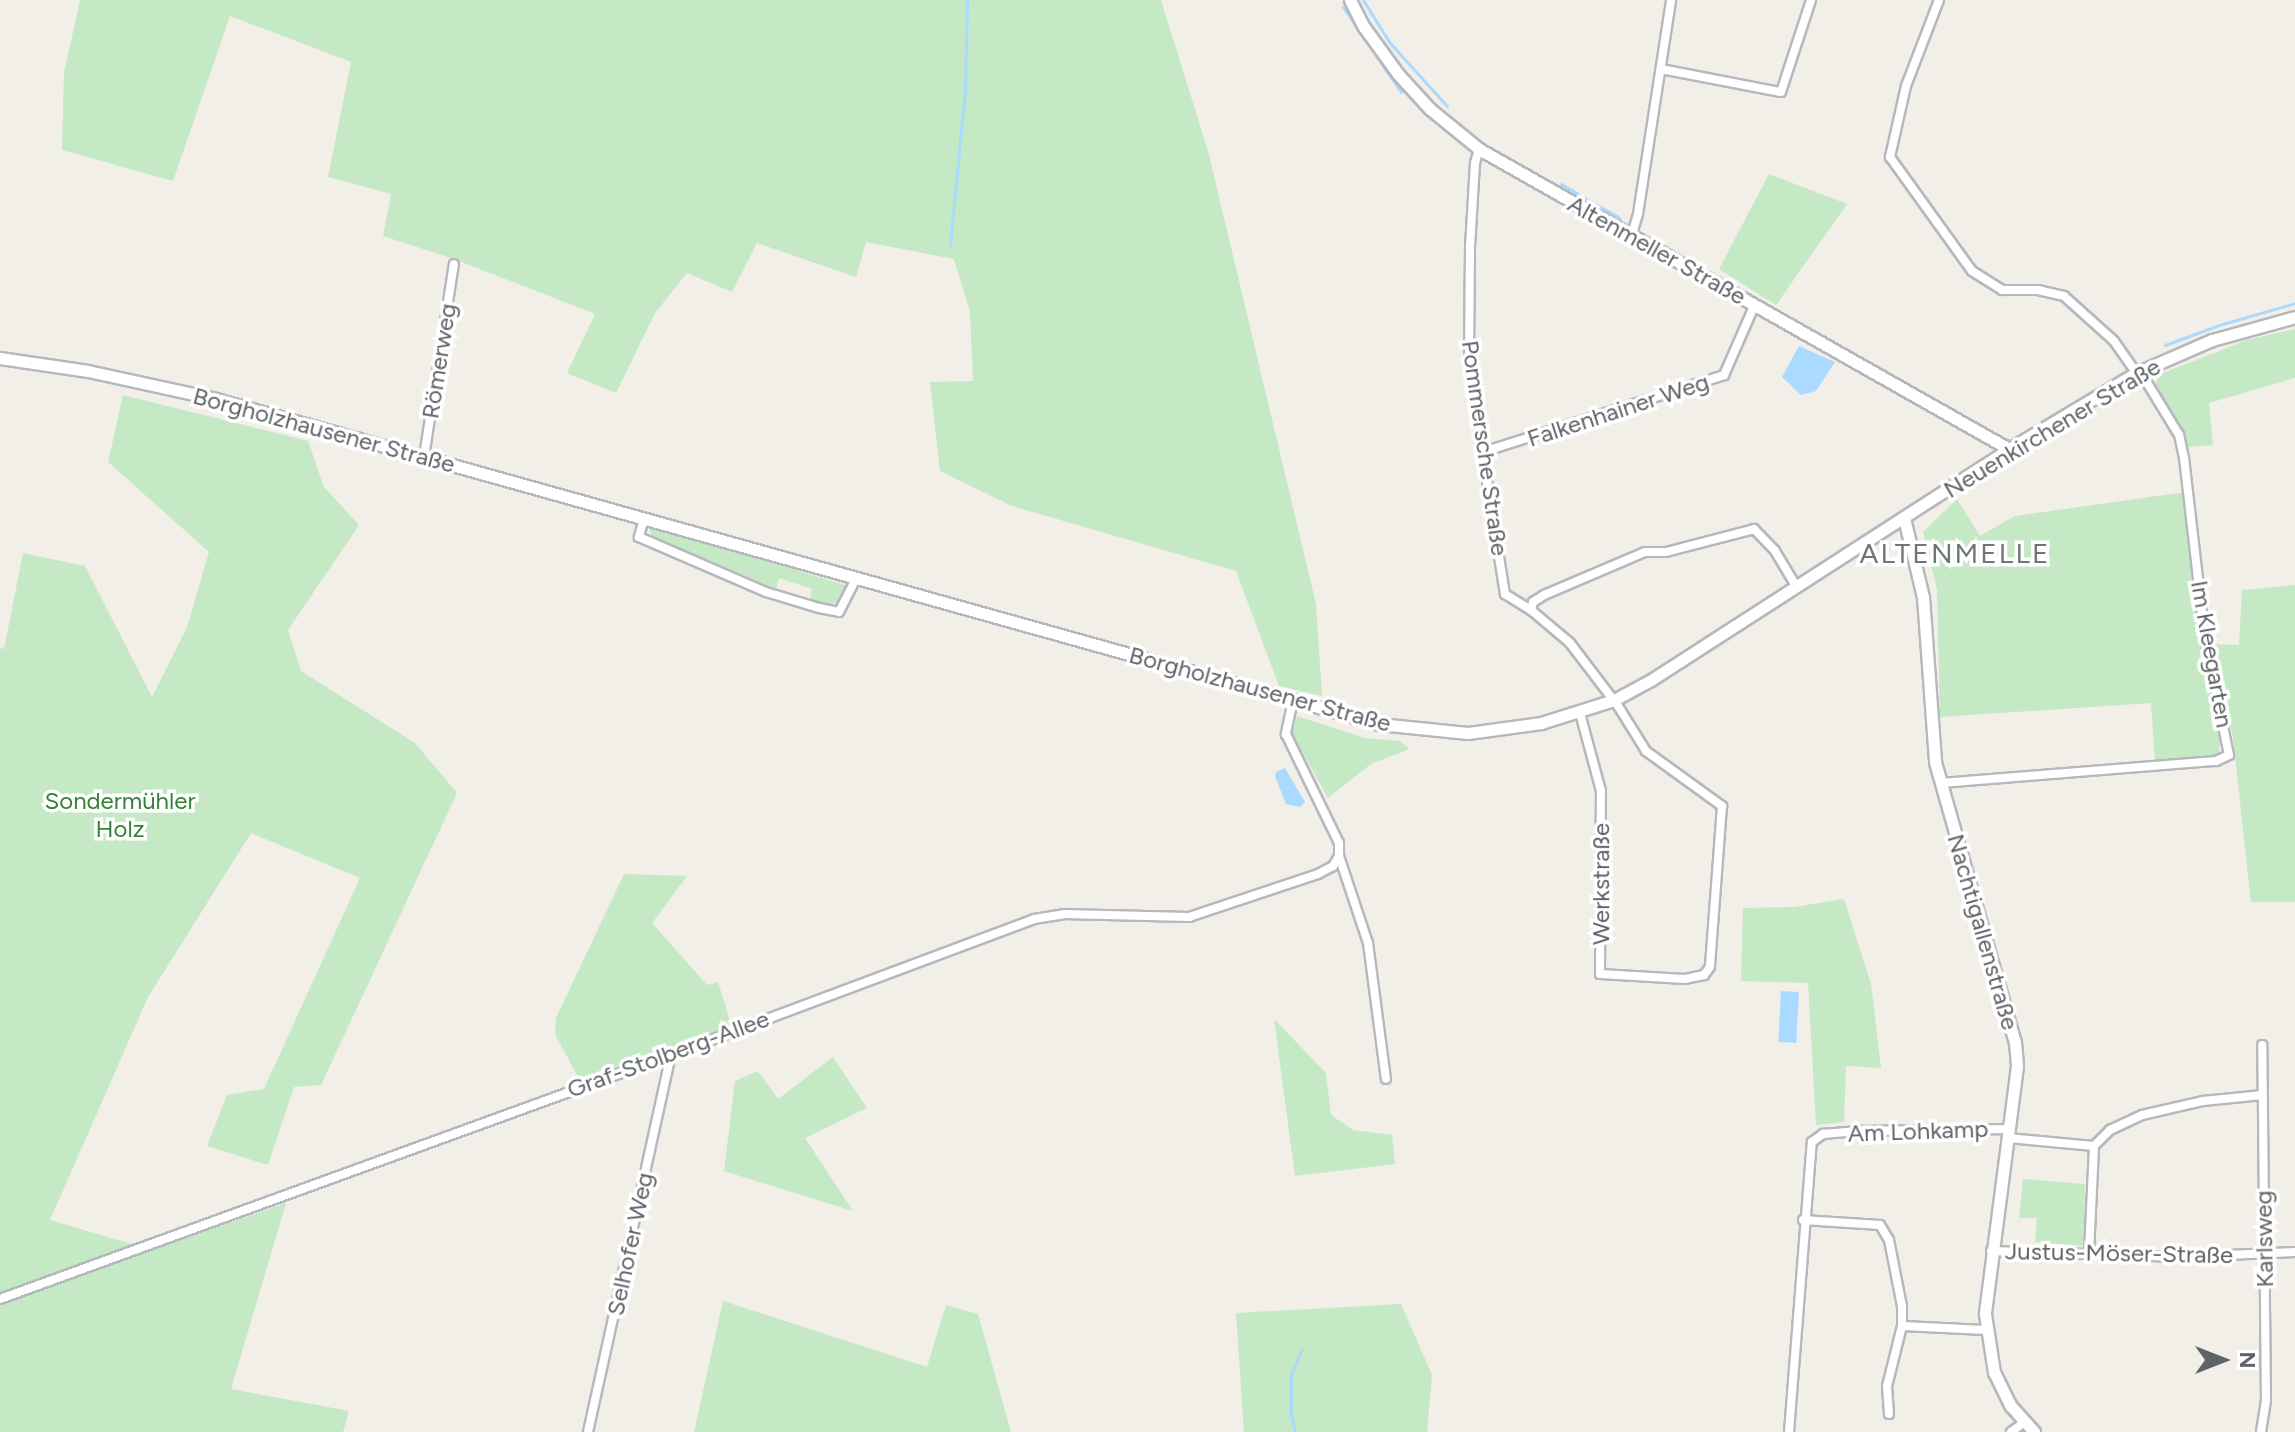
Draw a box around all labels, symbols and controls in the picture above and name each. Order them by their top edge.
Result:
street label: Altenmeller Straße [1563,189,1751,311]
street label: Römerweg [416,301,462,421]
street label: Pommersche Straße [1456,339,1514,557]
street label: Neuenkirchener Straße [1938,352,2166,504]
street label: Falkenhainer Weg [1524,367,1712,453]
street label: Borgholzhausener Straße [190,381,458,479]
district label: ALTENMELLE [1859,536,2051,570]
street label: Im Kleegarten [2185,578,2239,730]
street label: Borgholzhausener Straße [1126,640,1394,738]
park label: Sondermühler Holz [44,787,196,843]
street label: Werkstraße [1587,823,1615,945]
street label: Nachtigallenstraße [1941,831,2025,1033]
street label: Graf-Stolberg-Allee [563,1004,773,1104]
street label: Am Lohkamp [1847,1114,1989,1148]
street label: Selhofer Weg [601,1170,659,1318]
street label: Karlsweg [2249,1190,2279,1288]
street label: Justus-Möser-Straße [2005,1237,2233,1269]
north arrow [2183,1320,2263,1400]
text: N [2234,1351,2261,1369]

